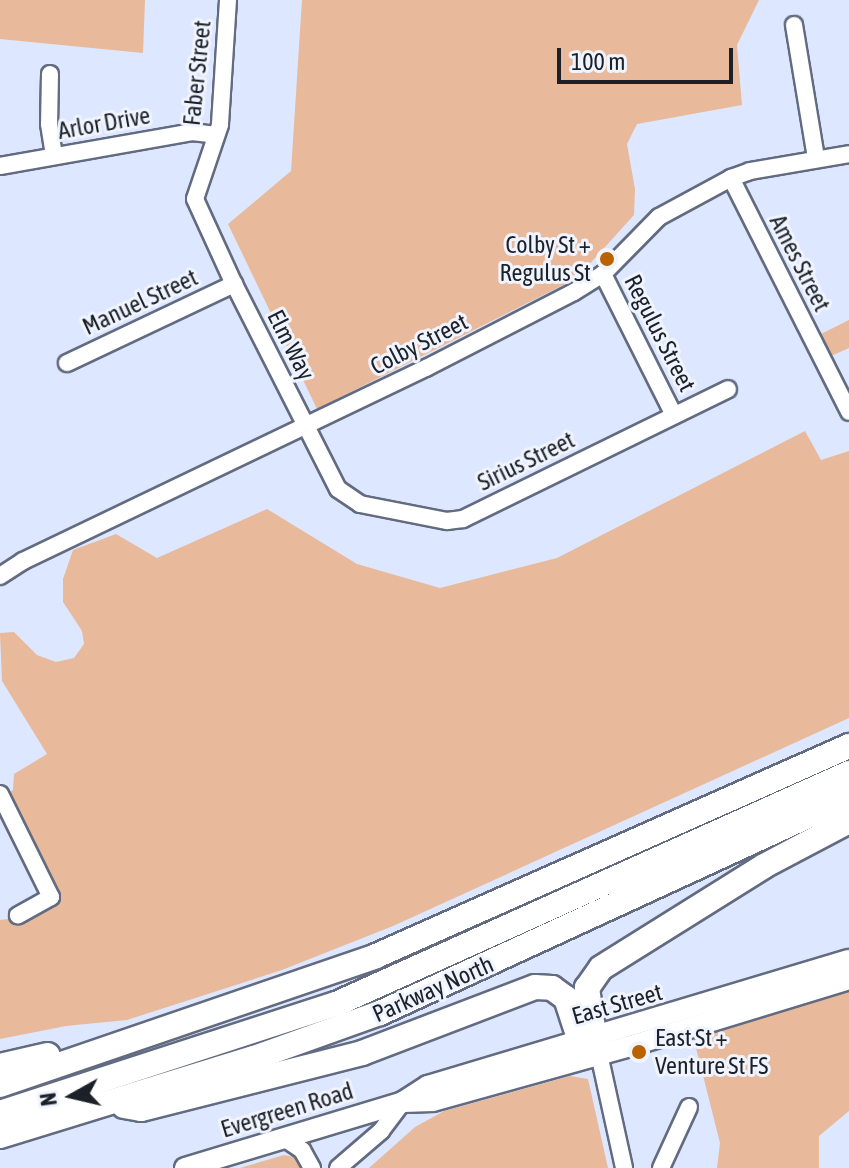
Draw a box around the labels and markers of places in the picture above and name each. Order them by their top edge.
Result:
place label: Colby St + Regulus St [499,231,591,287]
marker: Colby St + Regulus St [598,250,616,268]
place label: East St + Venture St FS [655,1024,768,1080]
marker: East St + Venture St FS [630,1043,648,1061]

